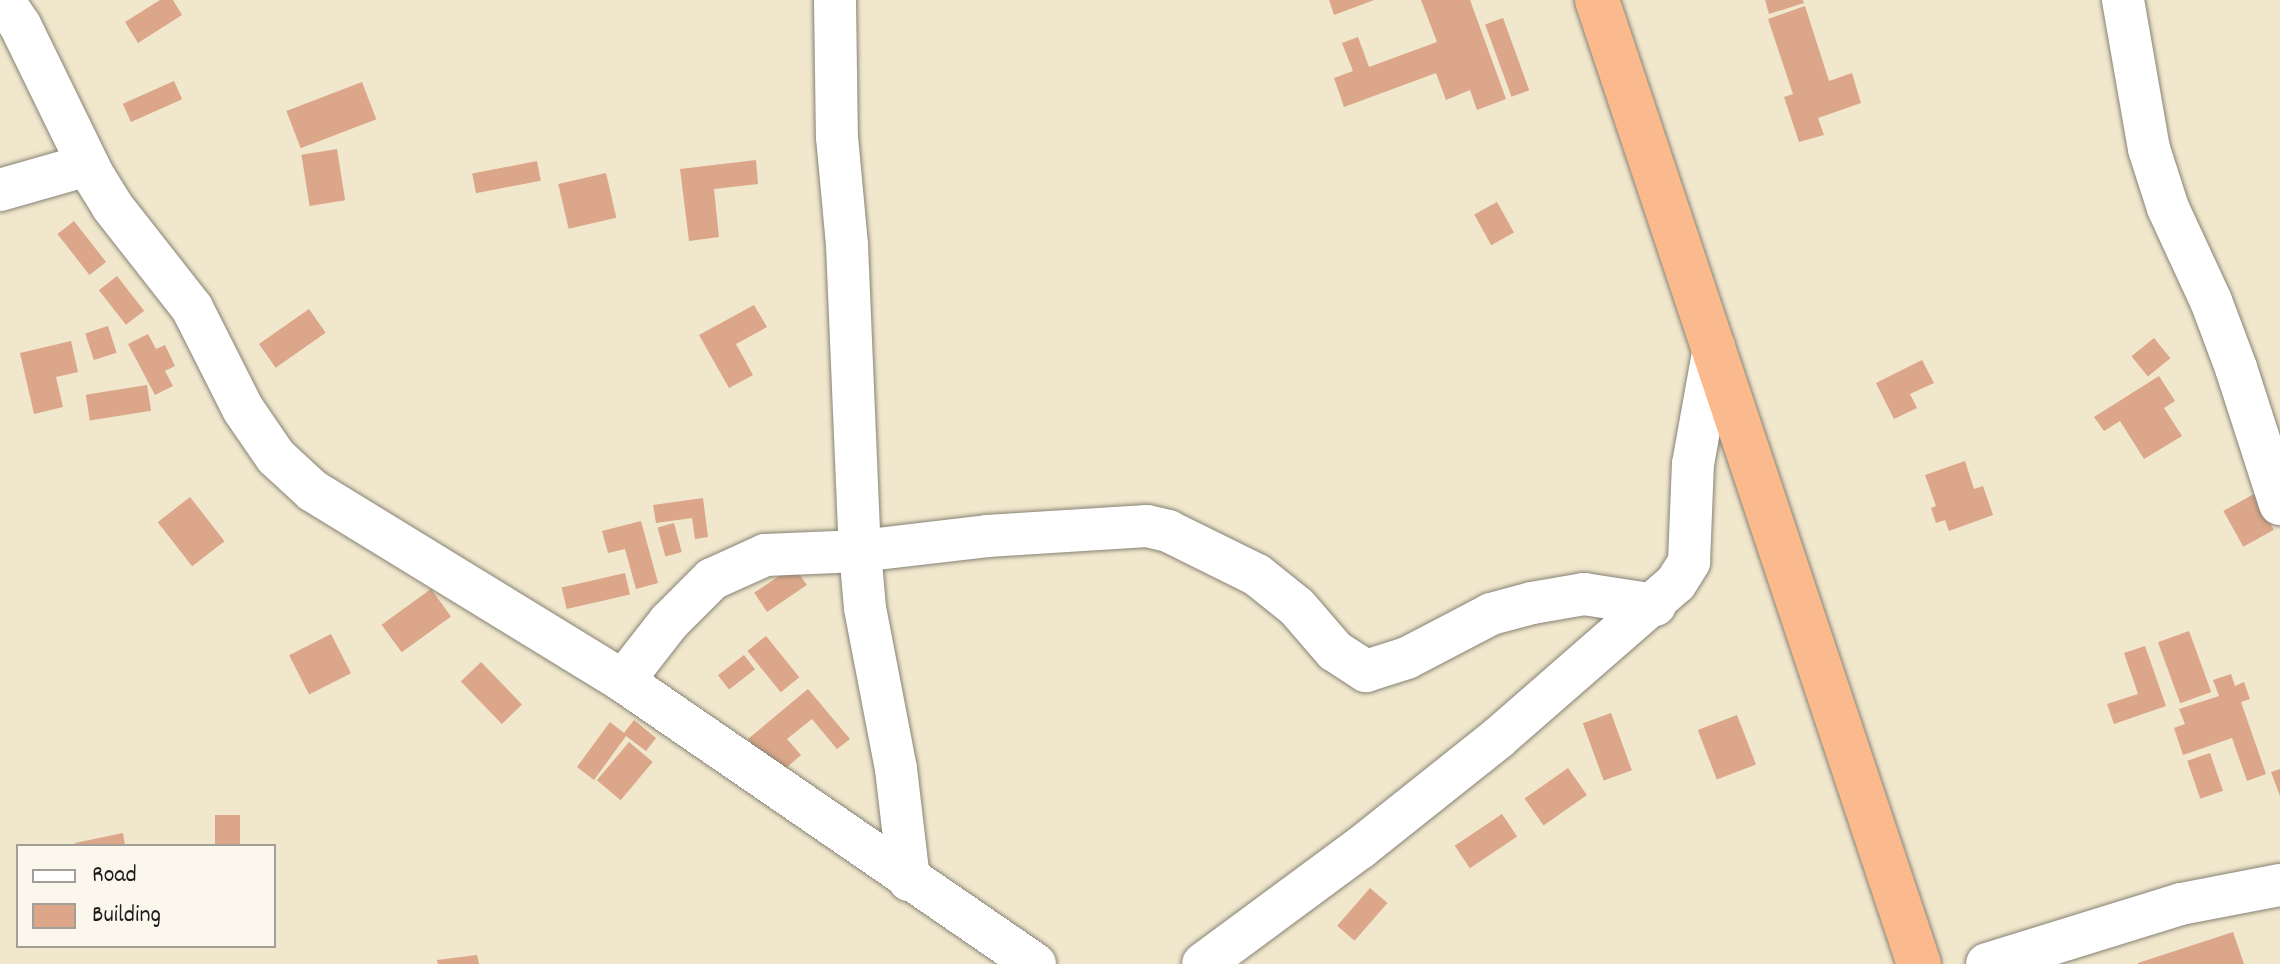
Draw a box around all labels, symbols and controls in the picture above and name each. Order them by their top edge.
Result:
legend [16,844,276,948]
text: Road [92,859,137,893]
text: Building [92,899,161,933]

